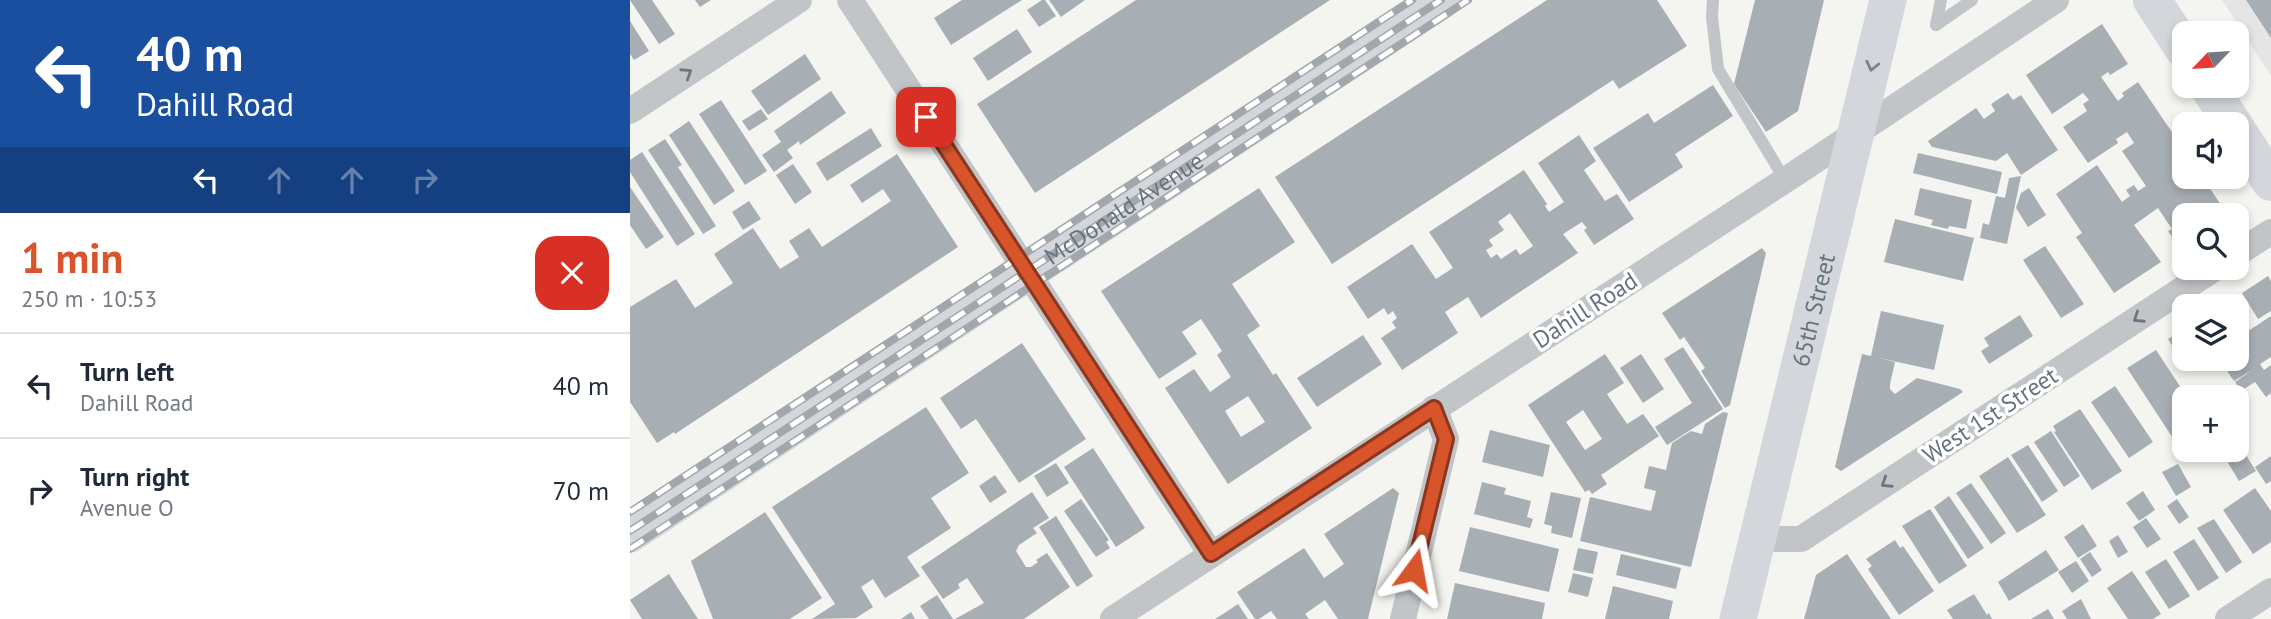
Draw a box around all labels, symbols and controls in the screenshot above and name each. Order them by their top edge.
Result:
text: 40 m [136,21,243,85]
north arrow [2172,21,2249,98]
map controls [2172,21,2249,462]
icon: left [21,28,112,119]
one-way arrow [1866,60,1880,72]
one-way arrow [679,69,692,82]
text: Dahill Road [136,83,294,125]
pin [896,87,956,147]
icon: arrive [907,98,945,136]
button: sound [2172,112,2249,189]
street label: McDonald Avenue [1038,144,1209,271]
icon: left [187,161,225,199]
icon: ahead [260,161,298,199]
icon: ahead [333,161,371,199]
icon: right [406,161,444,199]
button: search [2172,203,2249,280]
text: 1 min [21,230,123,285]
button: close [535,236,609,310]
street label: 65th Street [1784,250,1842,370]
street label: Dahill Road [1527,265,1643,355]
text: 250 m · 10:53 [21,284,157,313]
button: layers [2172,294,2249,371]
one-way arrow [2132,310,2145,323]
text: Turn left [80,355,174,388]
street label: West 1st Street [1917,360,2063,470]
icon: left [21,367,59,405]
text: 40 m [553,369,609,402]
button: + [2172,385,2249,462]
text: Dahill Road [80,388,193,417]
text: Turn right [80,460,189,493]
icon: right [21,472,59,510]
text: 70 m [553,474,609,507]
one-way arrow [1881,475,1894,487]
text: Avenue O [80,493,174,522]
position arrow [1377,533,1451,607]

